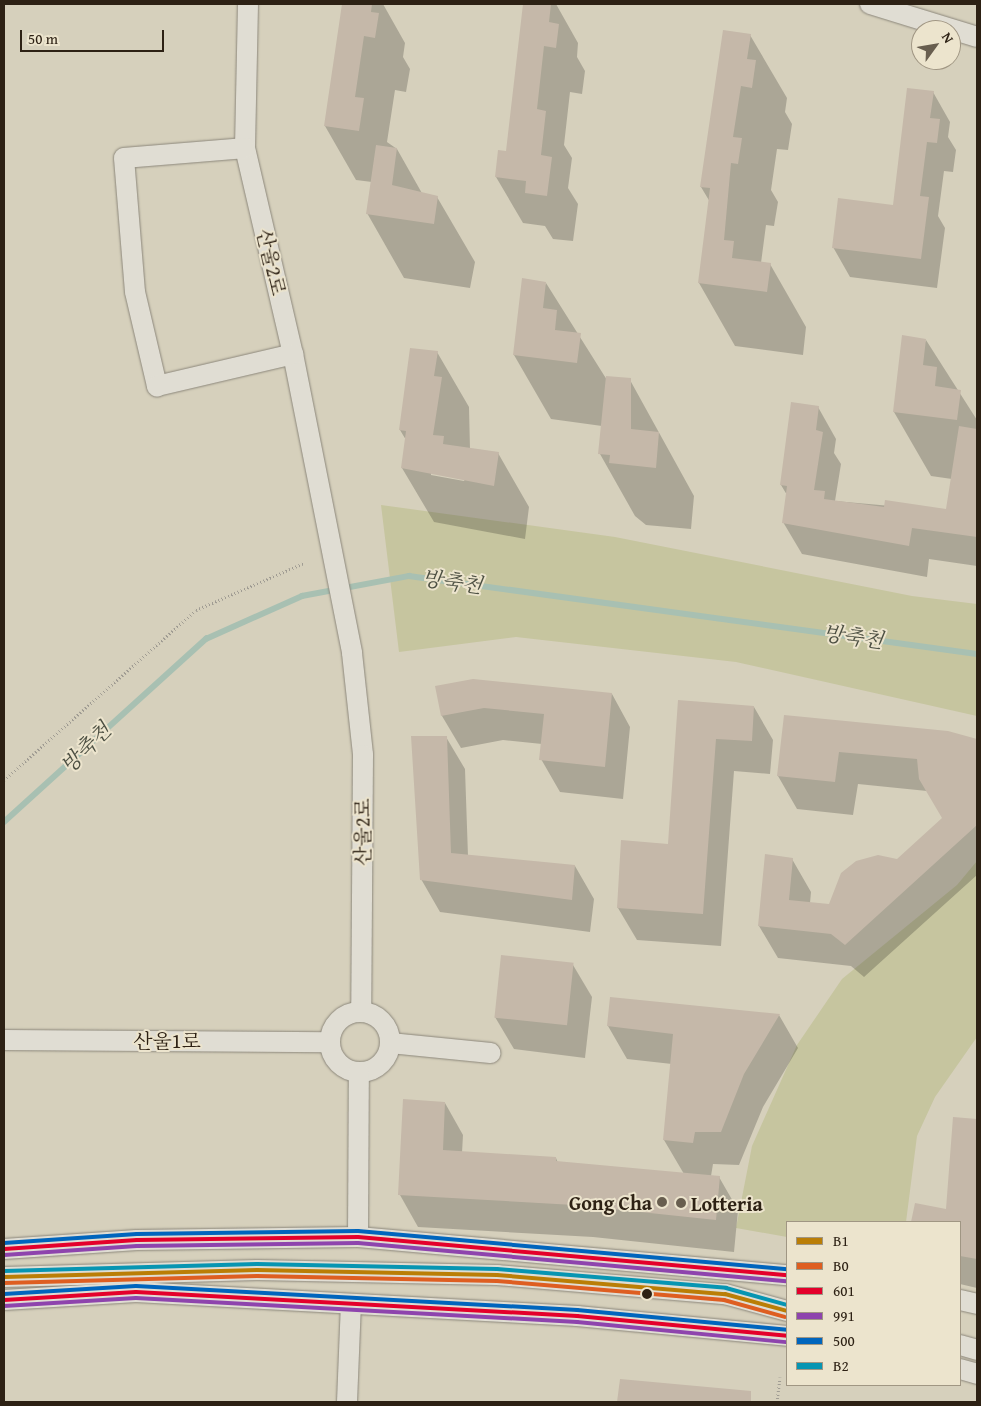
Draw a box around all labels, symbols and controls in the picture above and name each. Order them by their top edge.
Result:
scale bar [22,20,166,52]
north arrow [911,20,961,70]
text: 50 m [28,28,58,49]
text: N [937,28,959,47]
street label: 산울2로 [253,226,291,298]
water label: 방축천 [420,565,484,599]
water label: 방축천 [821,620,885,654]
water label: 방축천 [56,718,116,778]
street label: 산울2로 [350,798,374,866]
street label: 산울1로 [133,1028,201,1052]
place label: Gong Cha [569,1190,652,1214]
place label: Lotteria [691,1191,763,1215]
marker: Gong Cha [656,1196,668,1208]
marker: Lotteria [675,1197,687,1209]
legend [786,1221,961,1386]
text: B1 [833,1230,849,1251]
text: B0 [833,1255,849,1276]
text: 601 [833,1280,855,1301]
unlabelled marker [642,1289,652,1299]
text: 991 [833,1305,855,1326]
text: 500 [833,1330,855,1351]
text: B2 [833,1355,849,1376]

